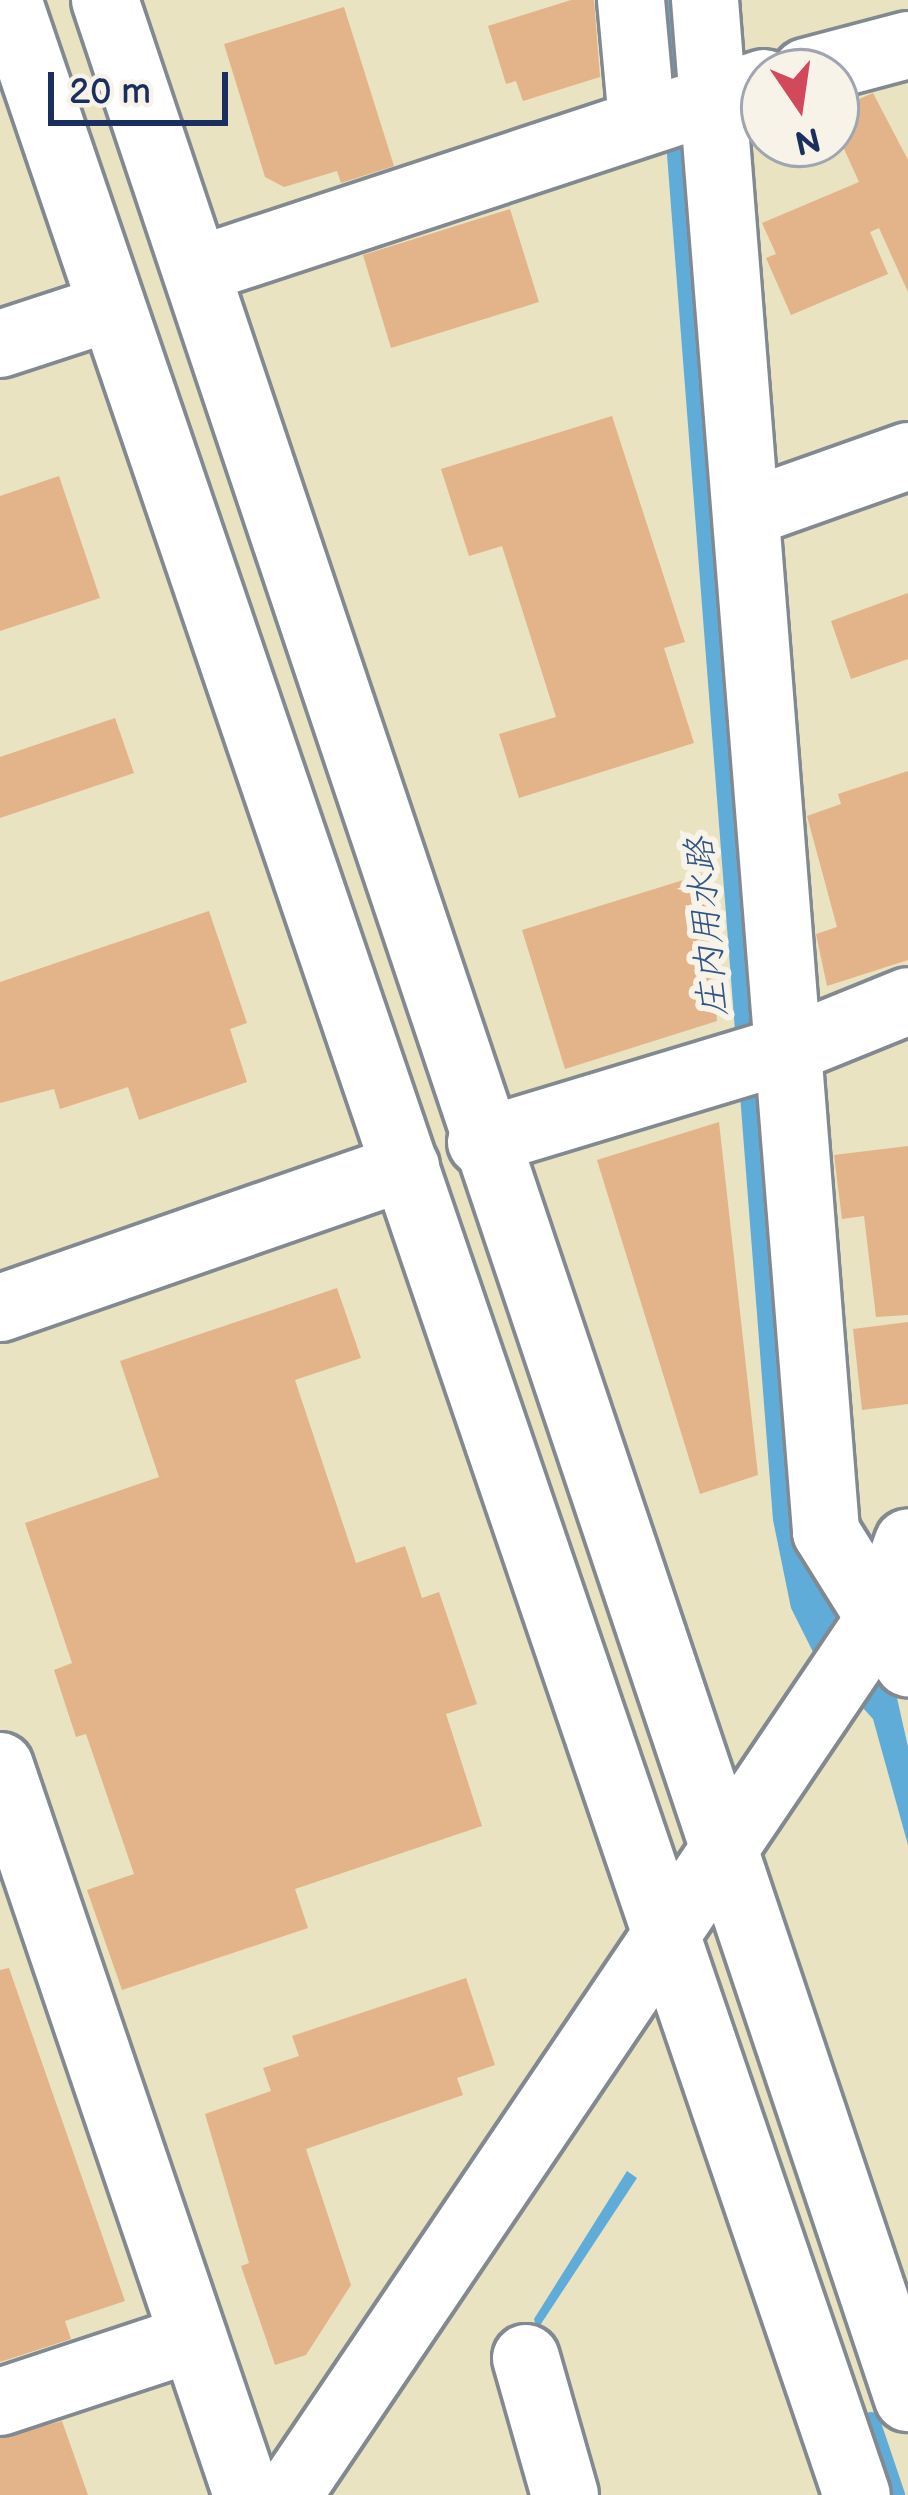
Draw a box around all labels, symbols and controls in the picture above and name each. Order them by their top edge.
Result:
scale bar [54,48,234,122]
north arrow [740,48,860,168]
text: 20 m [69,71,151,114]
text: N [791,118,824,162]
water label: 庄内用水路 [679,835,737,1019]

